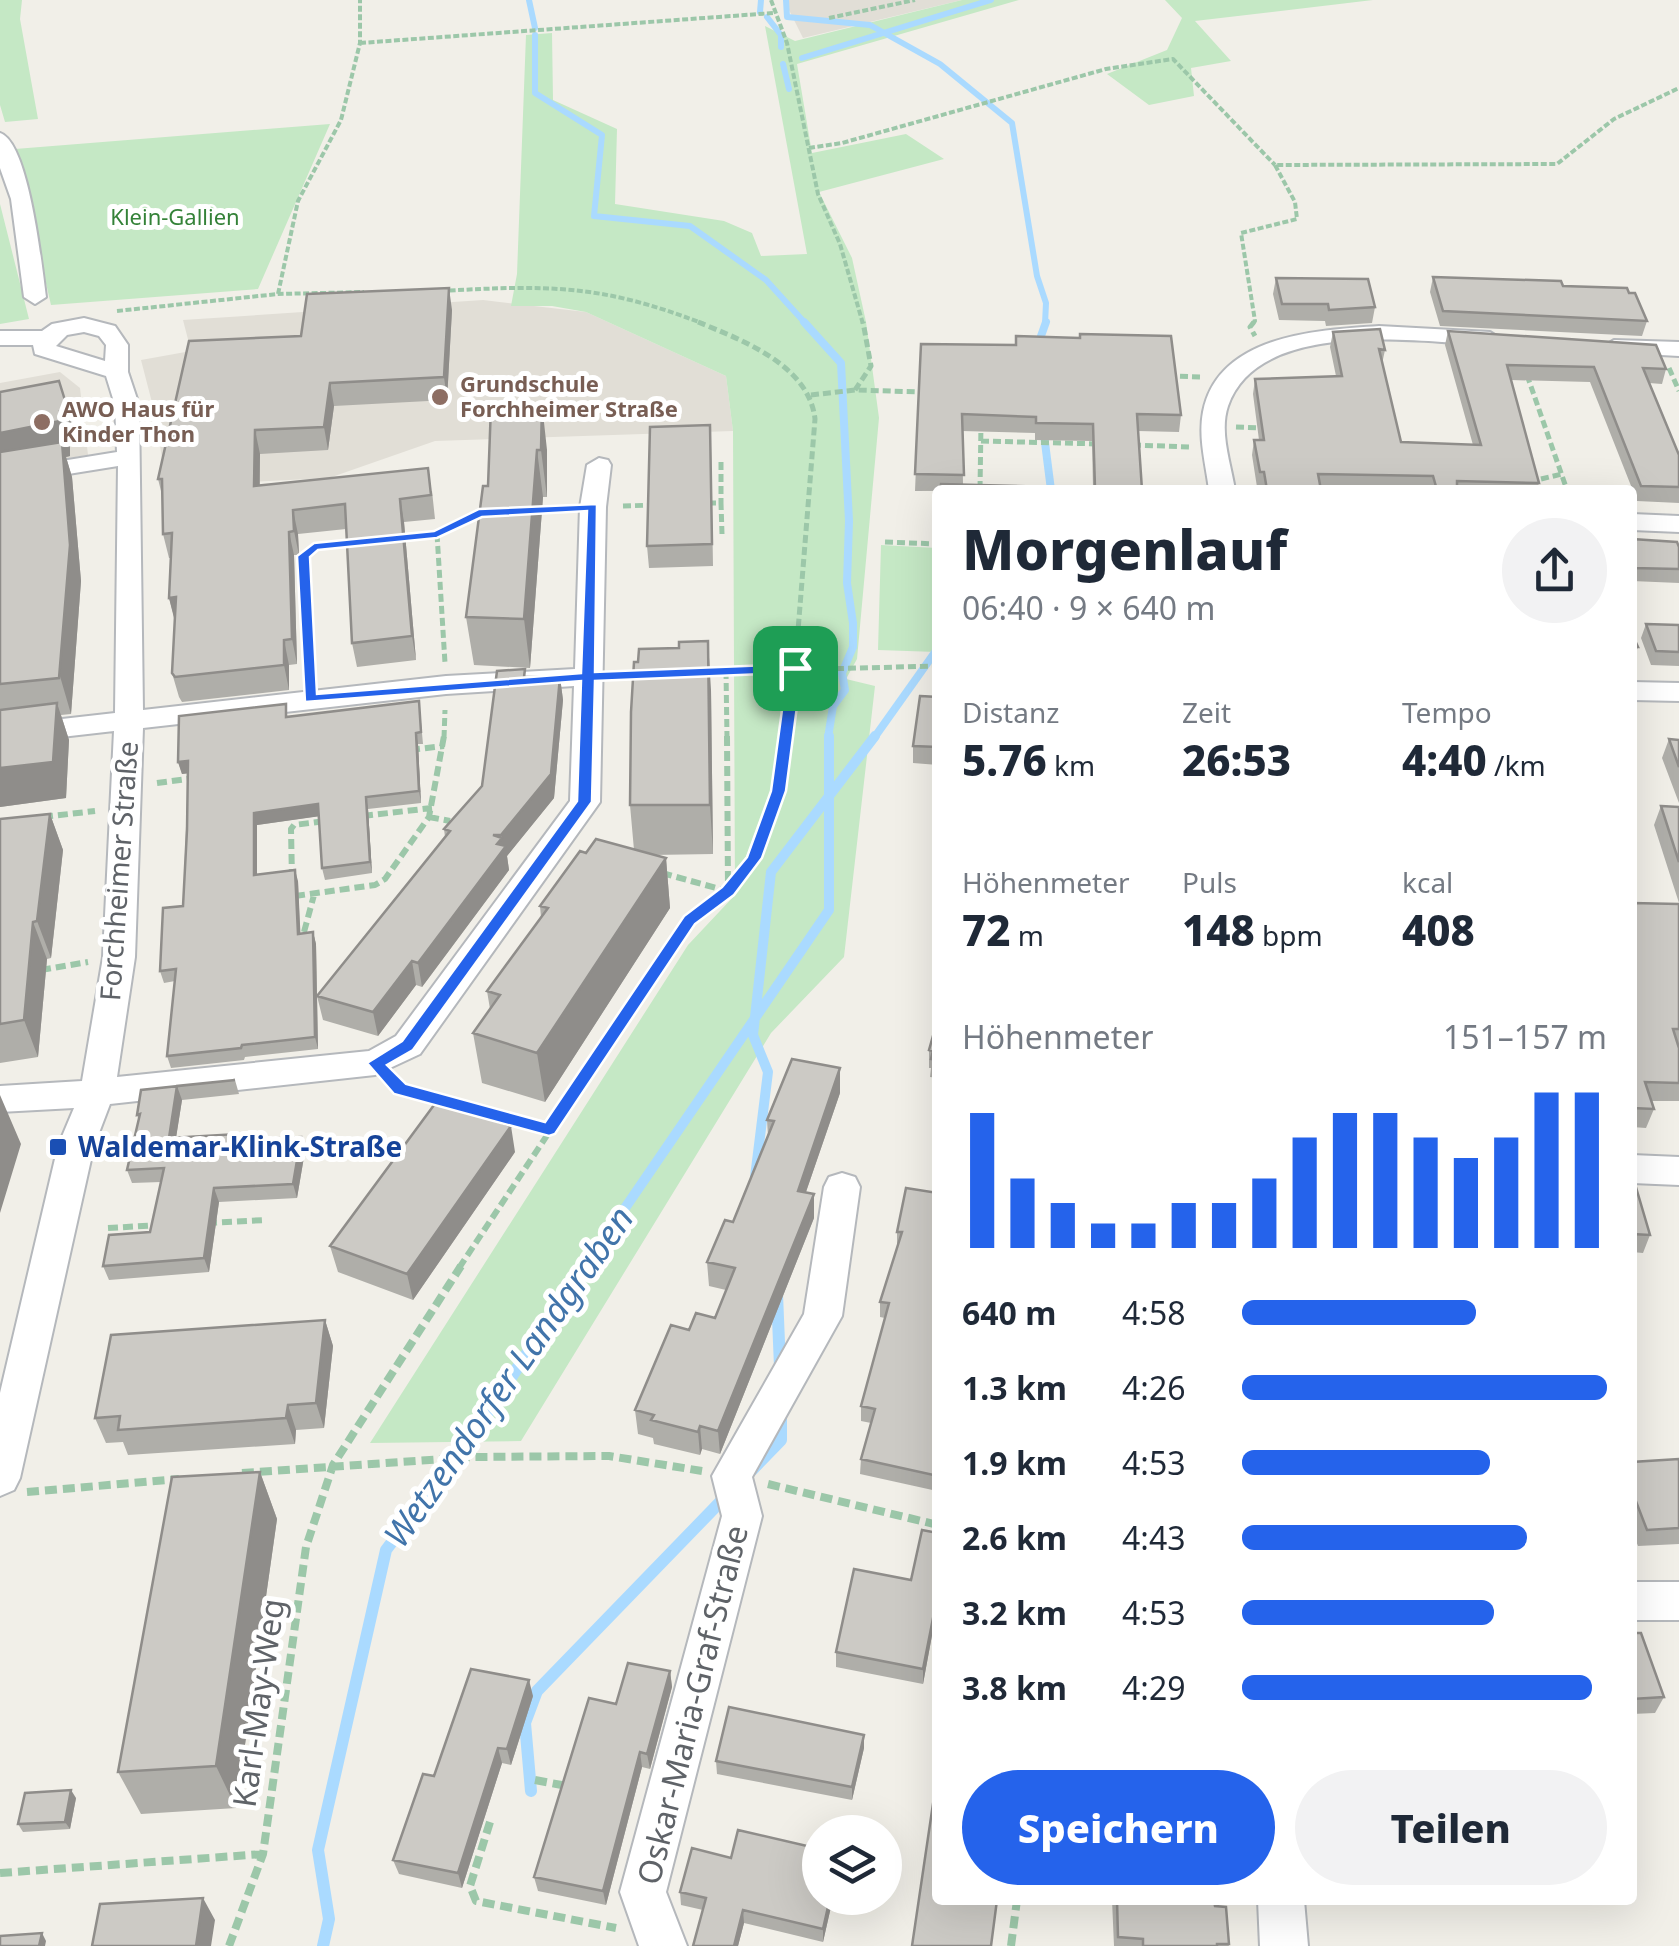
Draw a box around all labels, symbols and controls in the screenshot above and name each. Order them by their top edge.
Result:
park label: Klein-Gallien [110,201,240,231]
place label: Grundschule Forchheimer Straße [460,368,678,423]
marker: Grundschule Forchheimer Straße [429,386,451,408]
place label: AWO Haus für Kinder Thon [62,393,214,448]
marker: AWO Haus für Kinder Thon [31,411,53,433]
text: Morgenlauf [962,511,1287,586]
button: share [1502,518,1607,623]
text: 06:40 · 9 × 640 m [962,586,1215,629]
pin [753,626,838,711]
icon: arrive [768,641,823,696]
text: Distanz [962,693,1059,731]
text: Zeit [1182,693,1231,731]
text: Tempo [1402,693,1492,731]
text: 5.76 [962,731,1047,788]
text: 26:53 [1182,731,1291,788]
text: 4:40 [1402,731,1487,788]
street label: Forchheimer Straße [90,740,146,1002]
text: km [1047,746,1095,784]
text: /km [1487,746,1546,784]
text: Höhenmeter [962,863,1130,901]
text: Puls [1182,863,1237,901]
text: kcal [1402,863,1453,901]
text: 72 [962,901,1011,958]
text: 148 [1182,901,1255,958]
text: 408 [1402,901,1475,958]
text: m [1011,916,1044,954]
text: bpm [1255,916,1323,954]
text: Höhenmeter [962,1015,1153,1058]
text: 151–157 m [1443,1015,1607,1058]
place label: Waldemar-Klink-Straße [78,1127,402,1165]
marker: Waldemar-Klink-Straße [47,1136,69,1158]
water label: Wetzendorfer Landgraben [372,1197,643,1556]
text: 640 m [962,1291,1056,1334]
text: 4:58 [1122,1291,1186,1334]
text: 1.3 km [962,1366,1067,1409]
text: 4:26 [1122,1366,1186,1409]
text: 1.9 km [962,1441,1067,1484]
text: 4:53 [1122,1441,1186,1484]
text: 2.6 km [962,1516,1067,1559]
text: 4:43 [1122,1516,1186,1559]
street label: Oskar-Maria-Graf-Straße [626,1521,757,1889]
text: 3.2 km [962,1591,1067,1634]
text: 4:53 [1122,1591,1186,1634]
street label: Karl-May-Weg [222,1596,293,1810]
text: 3.8 km [962,1666,1067,1709]
text: 4:29 [1122,1666,1186,1709]
button: Speichern [962,1770,1275,1885]
button: Teilen [1295,1770,1607,1885]
map controls [802,1815,902,1915]
button: layers [802,1815,902,1915]

